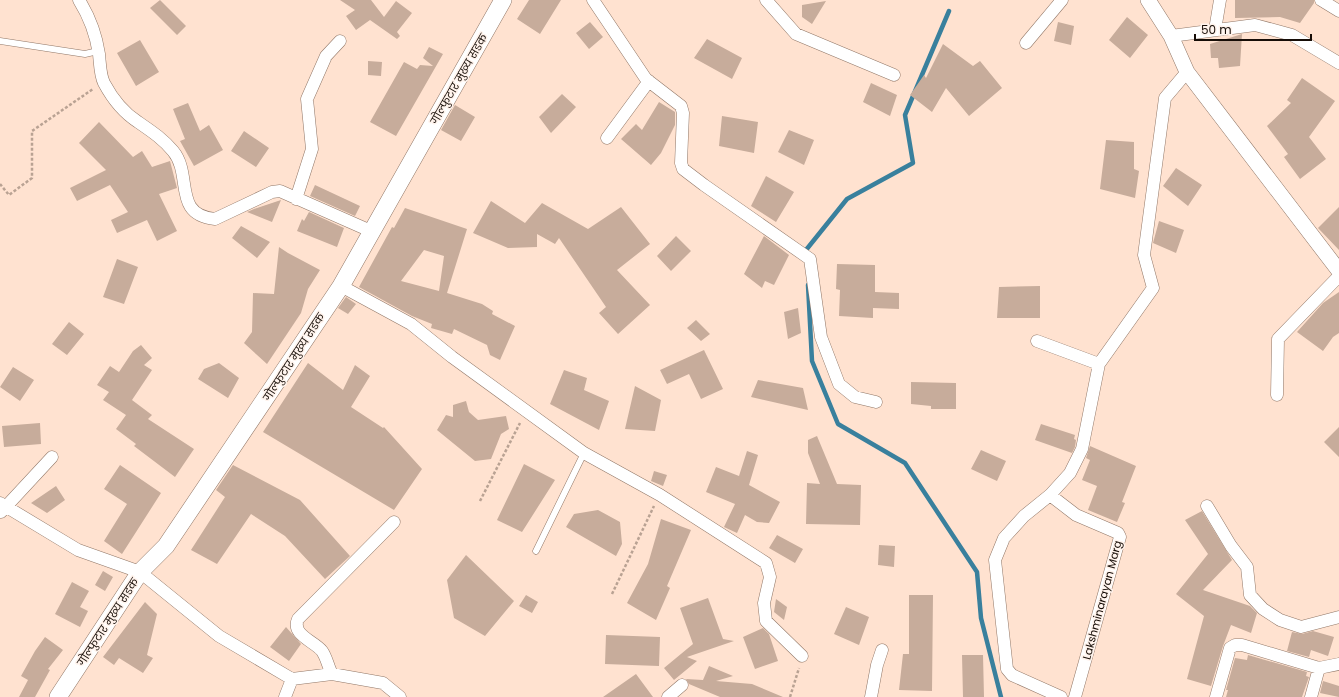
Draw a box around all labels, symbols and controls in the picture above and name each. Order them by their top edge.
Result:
scale bar [1195,16,1311,42]
text: 50 m [1201,21,1232,38]
street label: गोल्फुटार मुख्य सडक [426,30,492,128]
street label: गोल्फुटार मुख्य सडक [259,309,329,405]
street label: Lakshminarayan Marg [1078,539,1126,661]
street label: गोल्फुटार मुख्य सडक [73,574,143,670]

